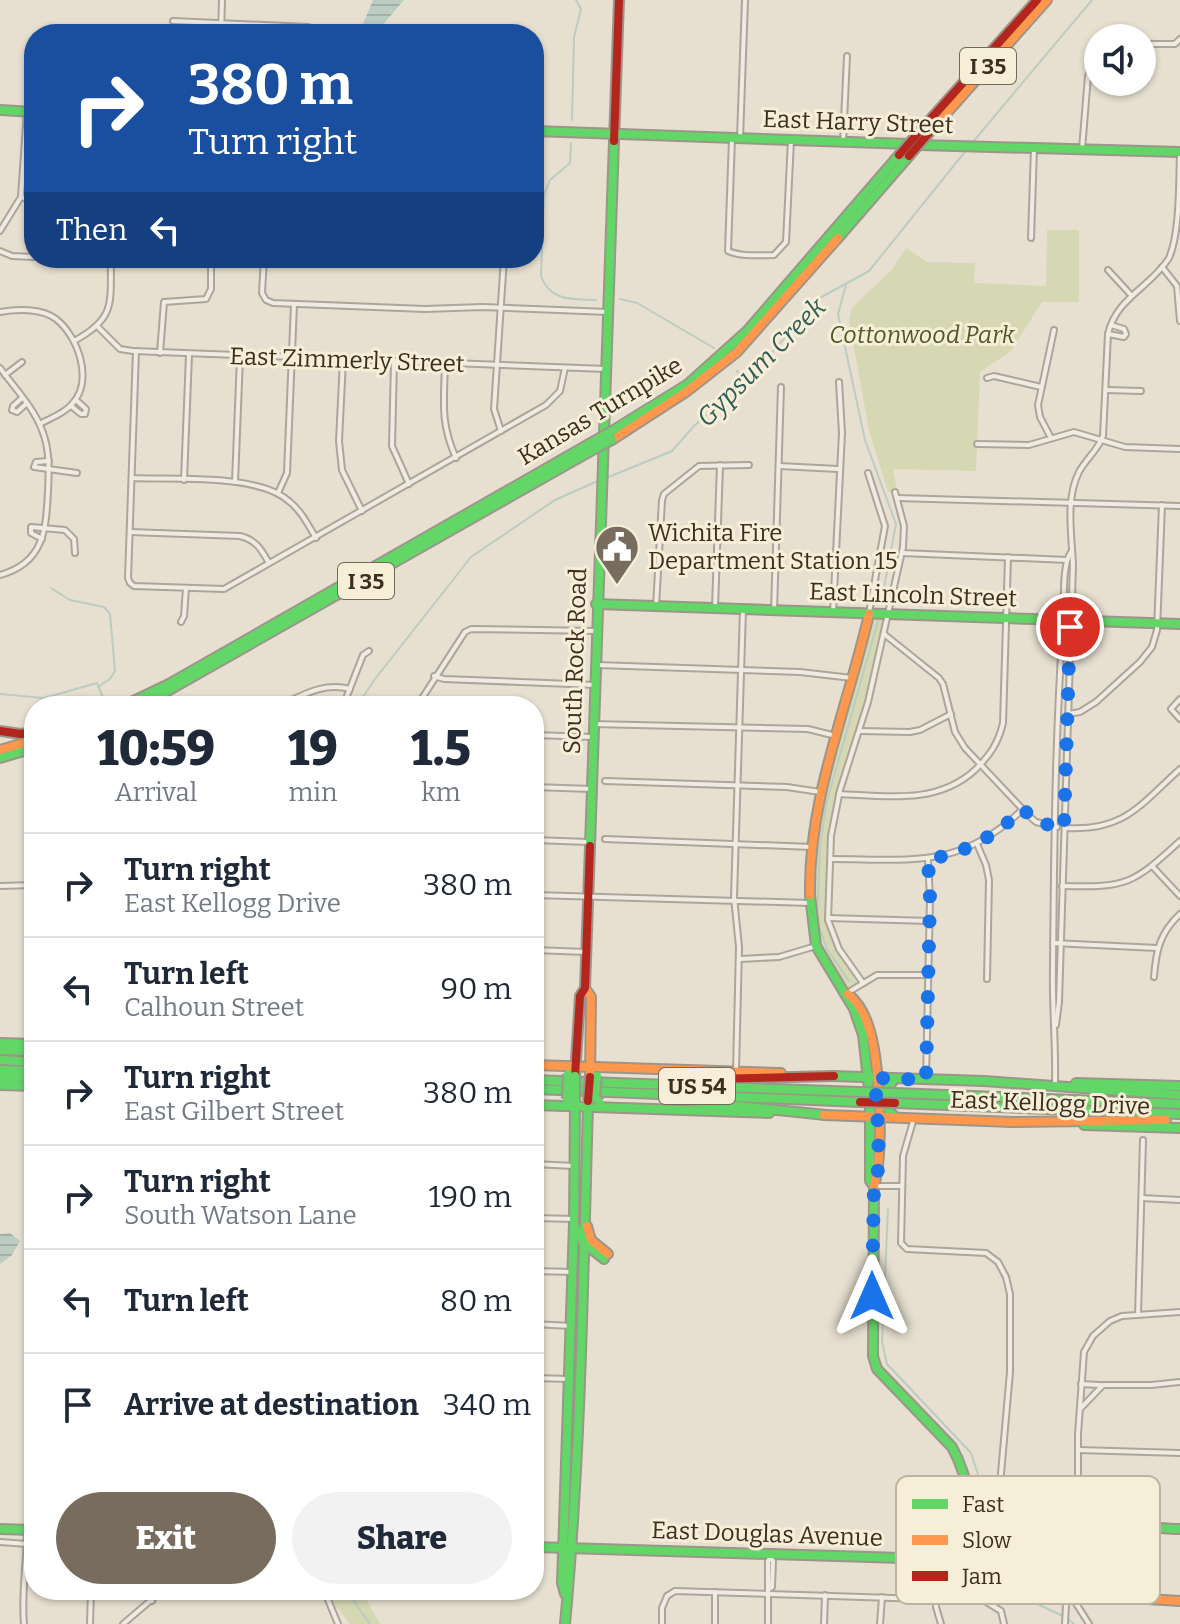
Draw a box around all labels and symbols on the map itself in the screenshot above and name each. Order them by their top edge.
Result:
road number: I 35 [960,48,1016,84]
street label: East Harry Street [762,105,954,139]
water label: Gypsum Creek [691,291,833,433]
park label: Cottonwood Park [829,321,1016,349]
street label: East Zimmerly Street [229,342,465,378]
street label: Kansas Turnpike [513,351,687,471]
place label: Wichita Fire Department Station 15 [648,519,897,575]
public building icon: Wichita Fire Department Station 15 [593,523,641,586]
road number: I 35 [338,563,394,599]
street label: South Rock Road [558,567,592,755]
street label: East Lincoln Street [809,577,1018,613]
pin [1036,593,1104,661]
road number: US 54 [659,1068,735,1104]
street label: East Kellogg Drive [949,1086,1151,1120]
position arrow [830,1254,914,1338]
legend [896,1476,1160,1604]
text: Fast [962,1491,1004,1518]
street label: East Douglas Avenue [651,1516,883,1552]
text: Slow [962,1527,1012,1554]
text: Jam [961,1563,1002,1590]

